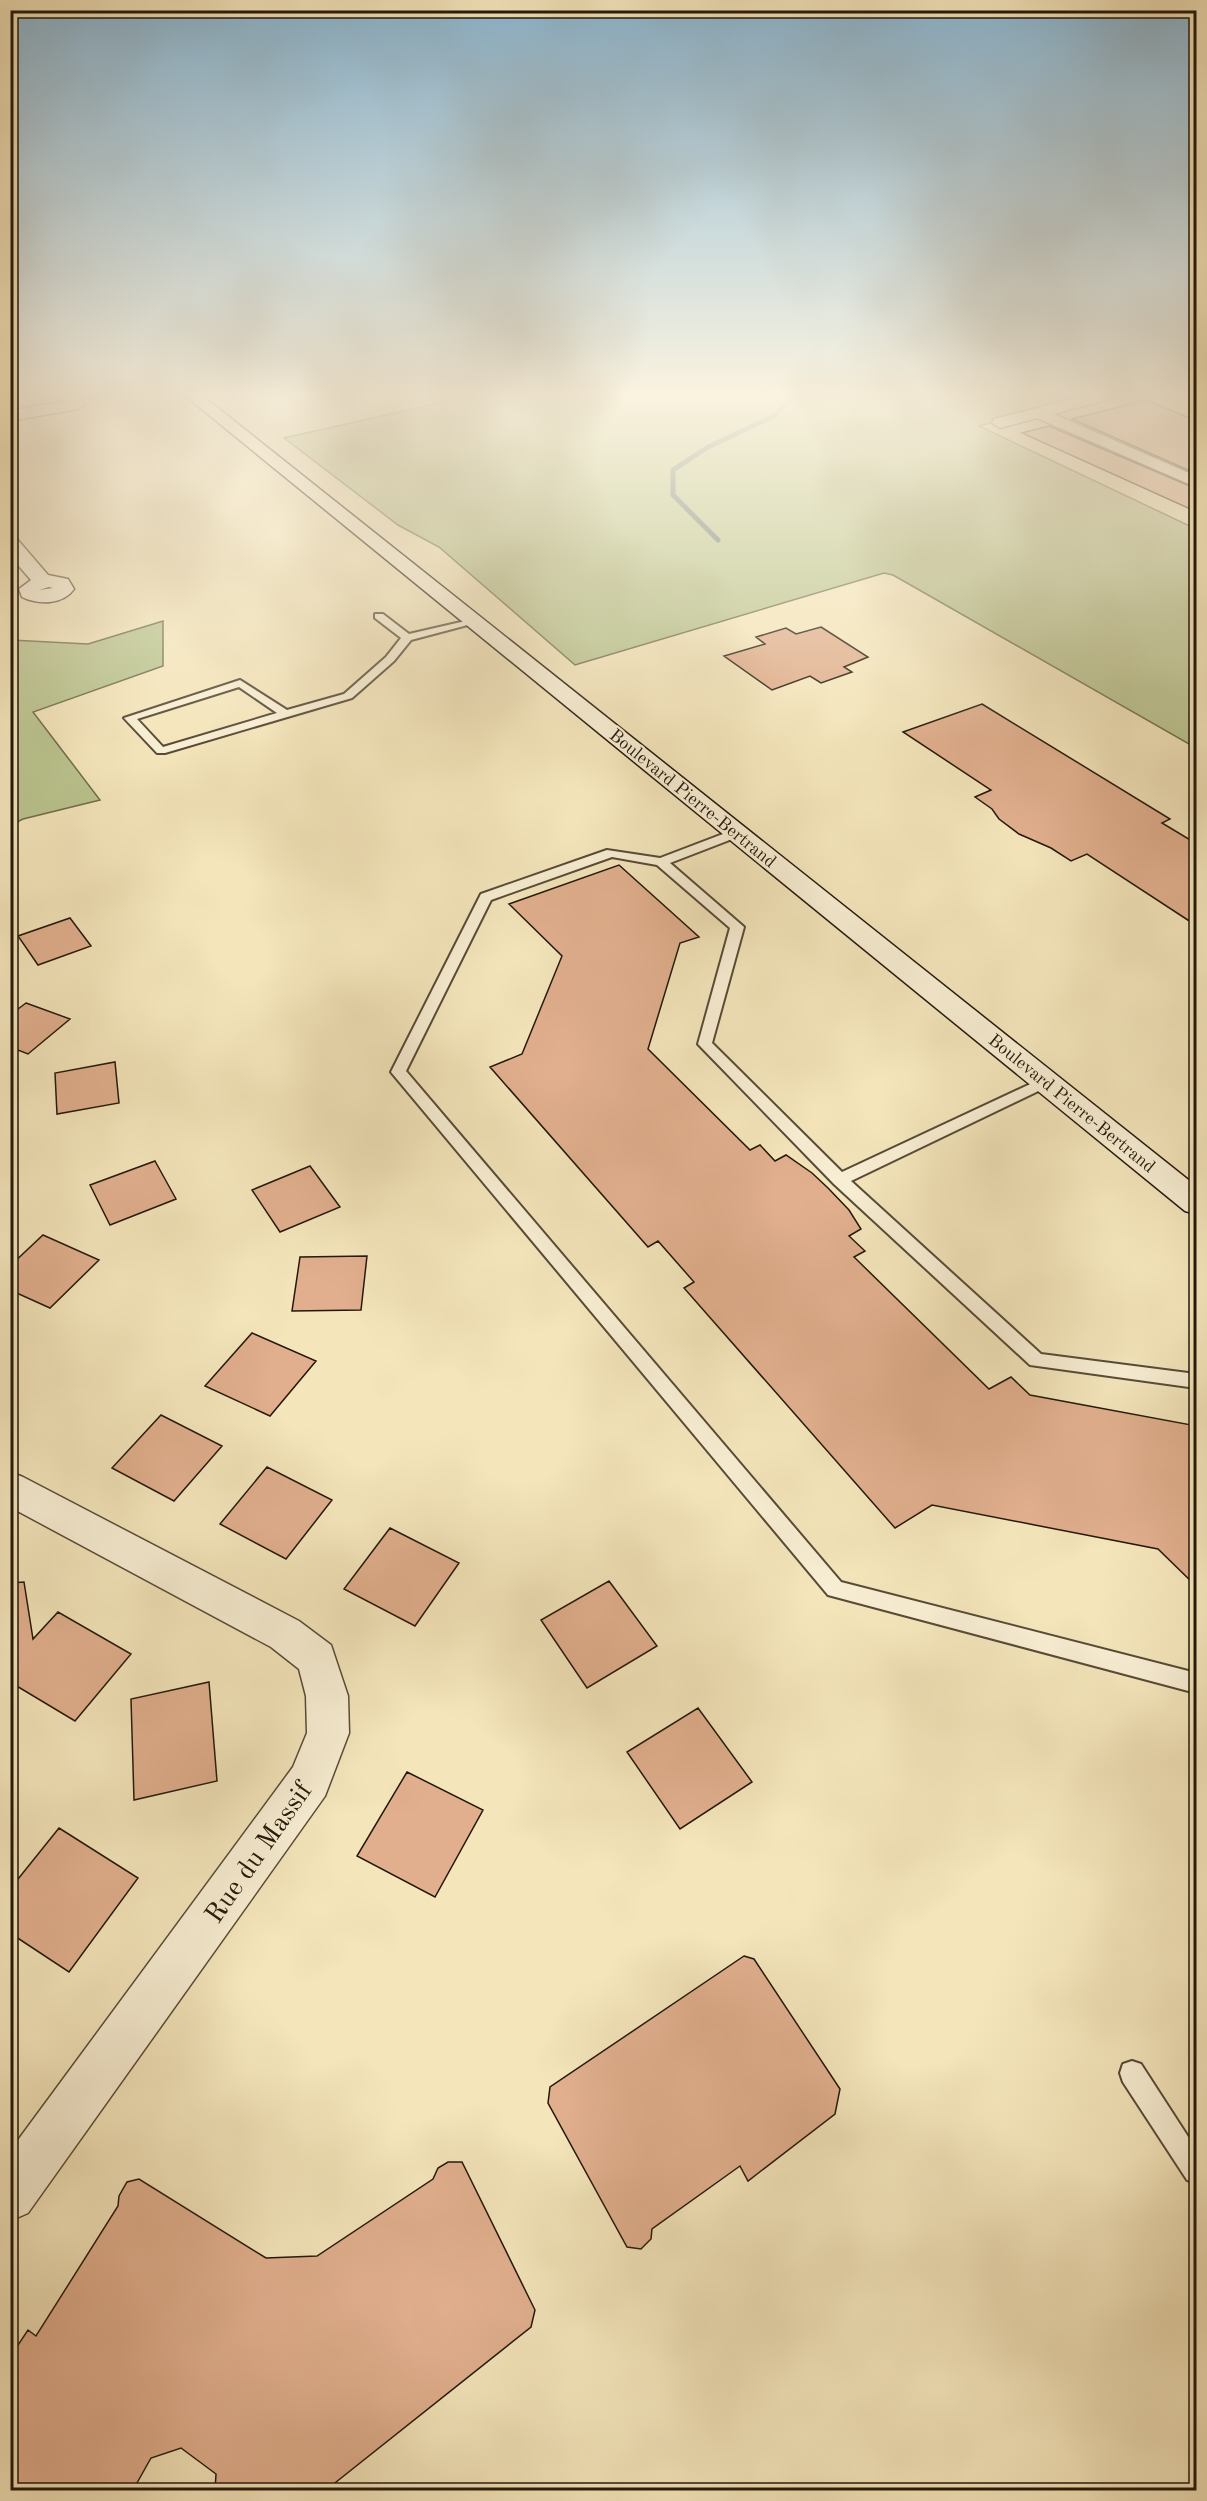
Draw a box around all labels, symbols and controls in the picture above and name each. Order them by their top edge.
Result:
street label: Boulevard Pierre-Bertrand [606,726,779,871]
street label: Boulevard Pierre-Bertrand [985,1031,1158,1176]
street label: Rue du Massif [201,1776,318,1928]

